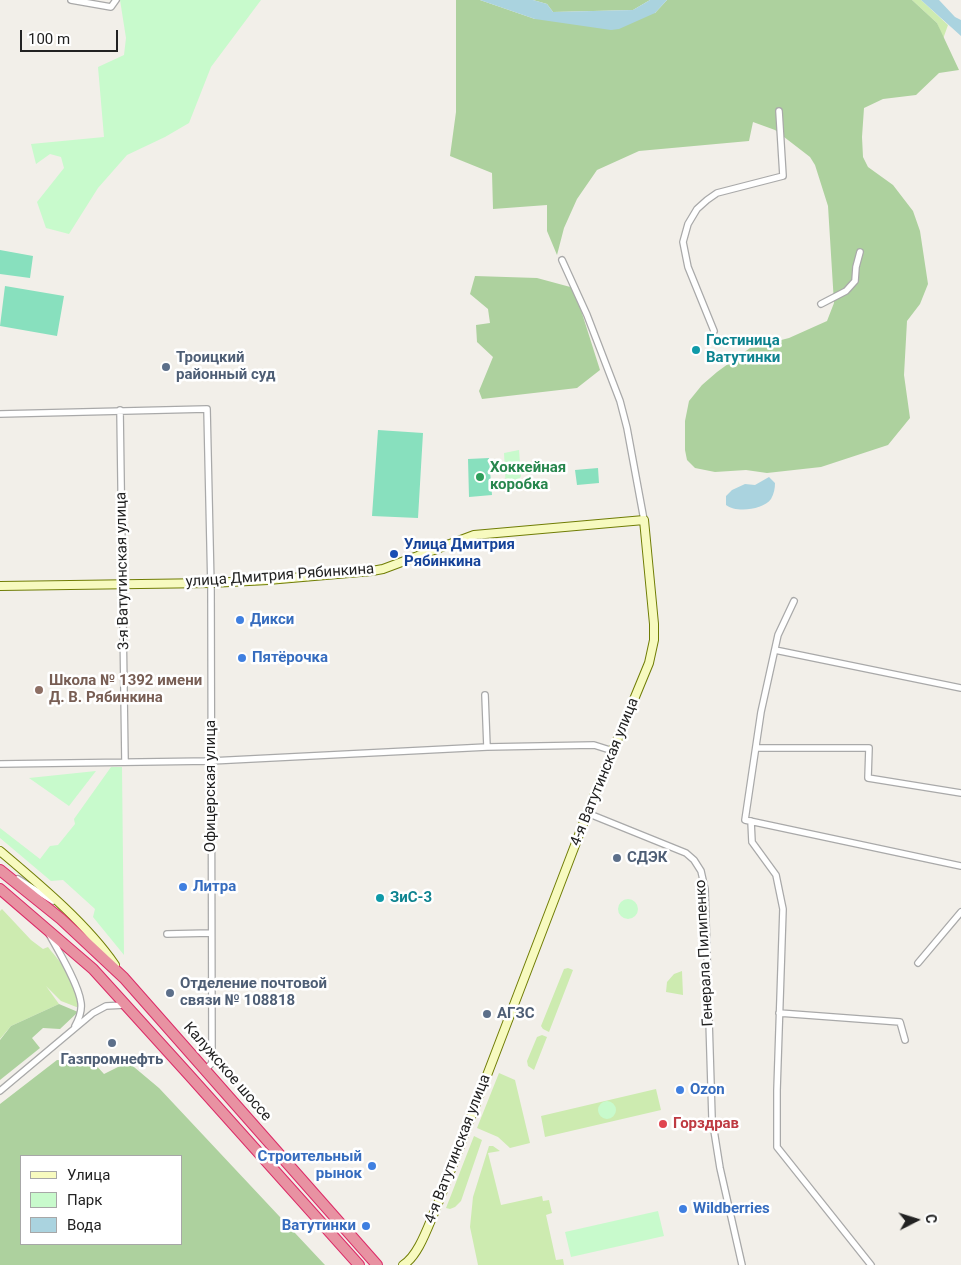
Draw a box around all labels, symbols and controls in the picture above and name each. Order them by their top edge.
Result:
scale bar [22,20,120,52]
text: 100 m [28,30,70,48]
place label: Гостиница Ватутинки [706,332,780,367]
marker: Гостиница Ватутинки [690,344,702,356]
place label: Троицкий районный суд [176,349,275,384]
marker: Троицкий районный суд [160,361,172,373]
place label: Хоккейная коробка [490,459,566,494]
marker: Хоккейная коробка [474,471,486,483]
street label: 3-я Ватутинская улица [113,492,133,650]
place label: Улица Дмитрия Рябинкина [404,536,515,571]
marker: Улица Дмитрия Рябинкина [388,548,400,560]
street label: улица Дмитрия Рябинкина [185,560,375,592]
place label: Дикси [250,611,294,629]
marker: Дикси [234,614,246,626]
place label: Пятёрочка [252,649,328,667]
marker: Пятёрочка [236,652,248,664]
place label: Школа № 1392 имени Д. В. Рябинкина [49,672,202,707]
marker: Школа № 1392 имени Д. В. Рябинкина [33,684,45,696]
street label: 4-я Ватутинская улица [567,695,643,849]
street label: Офицерская улица [202,720,220,852]
place label: СДЭК [627,849,667,867]
marker: СДЭК [611,852,623,864]
place label: Литра [193,878,236,896]
street label: Генерала Пилипенко [692,879,718,1027]
marker: Литра [177,881,189,893]
place label: ЗиС-3 [390,889,432,907]
marker: ЗиС-3 [374,892,386,904]
place label: Отделение почтовой связи № 108818 [180,975,327,1010]
marker: Отделение почтовой связи № 108818 [164,987,176,999]
place label: АГЗС [497,1005,535,1023]
marker: АГЗС [481,1008,493,1020]
street label: Калужское шоссе [179,1019,275,1125]
marker: Газпромнефть [106,1037,118,1049]
place label: Газпромнефть [61,1051,163,1069]
street label: 4-я Ватутинская улица [421,1072,495,1226]
place label: Ozon [690,1081,725,1099]
marker: Ozon [674,1084,686,1096]
place label: Горздрав [673,1115,739,1133]
marker: Горздрав [657,1118,669,1130]
place label: Строительный рынок [258,1148,362,1183]
legend [20,1155,182,1245]
marker: Строительный рынок [366,1160,378,1172]
text: Улица [67,1166,110,1184]
text: Парк [67,1191,102,1209]
north arrow [891,1195,941,1245]
place label: Wildberries [693,1200,770,1218]
marker: Wildberries [677,1203,689,1215]
text: С [923,1213,939,1224]
text: Вода [67,1216,102,1234]
place label: Ватутинки [282,1217,356,1235]
marker: Ватутинки [360,1220,372,1232]

